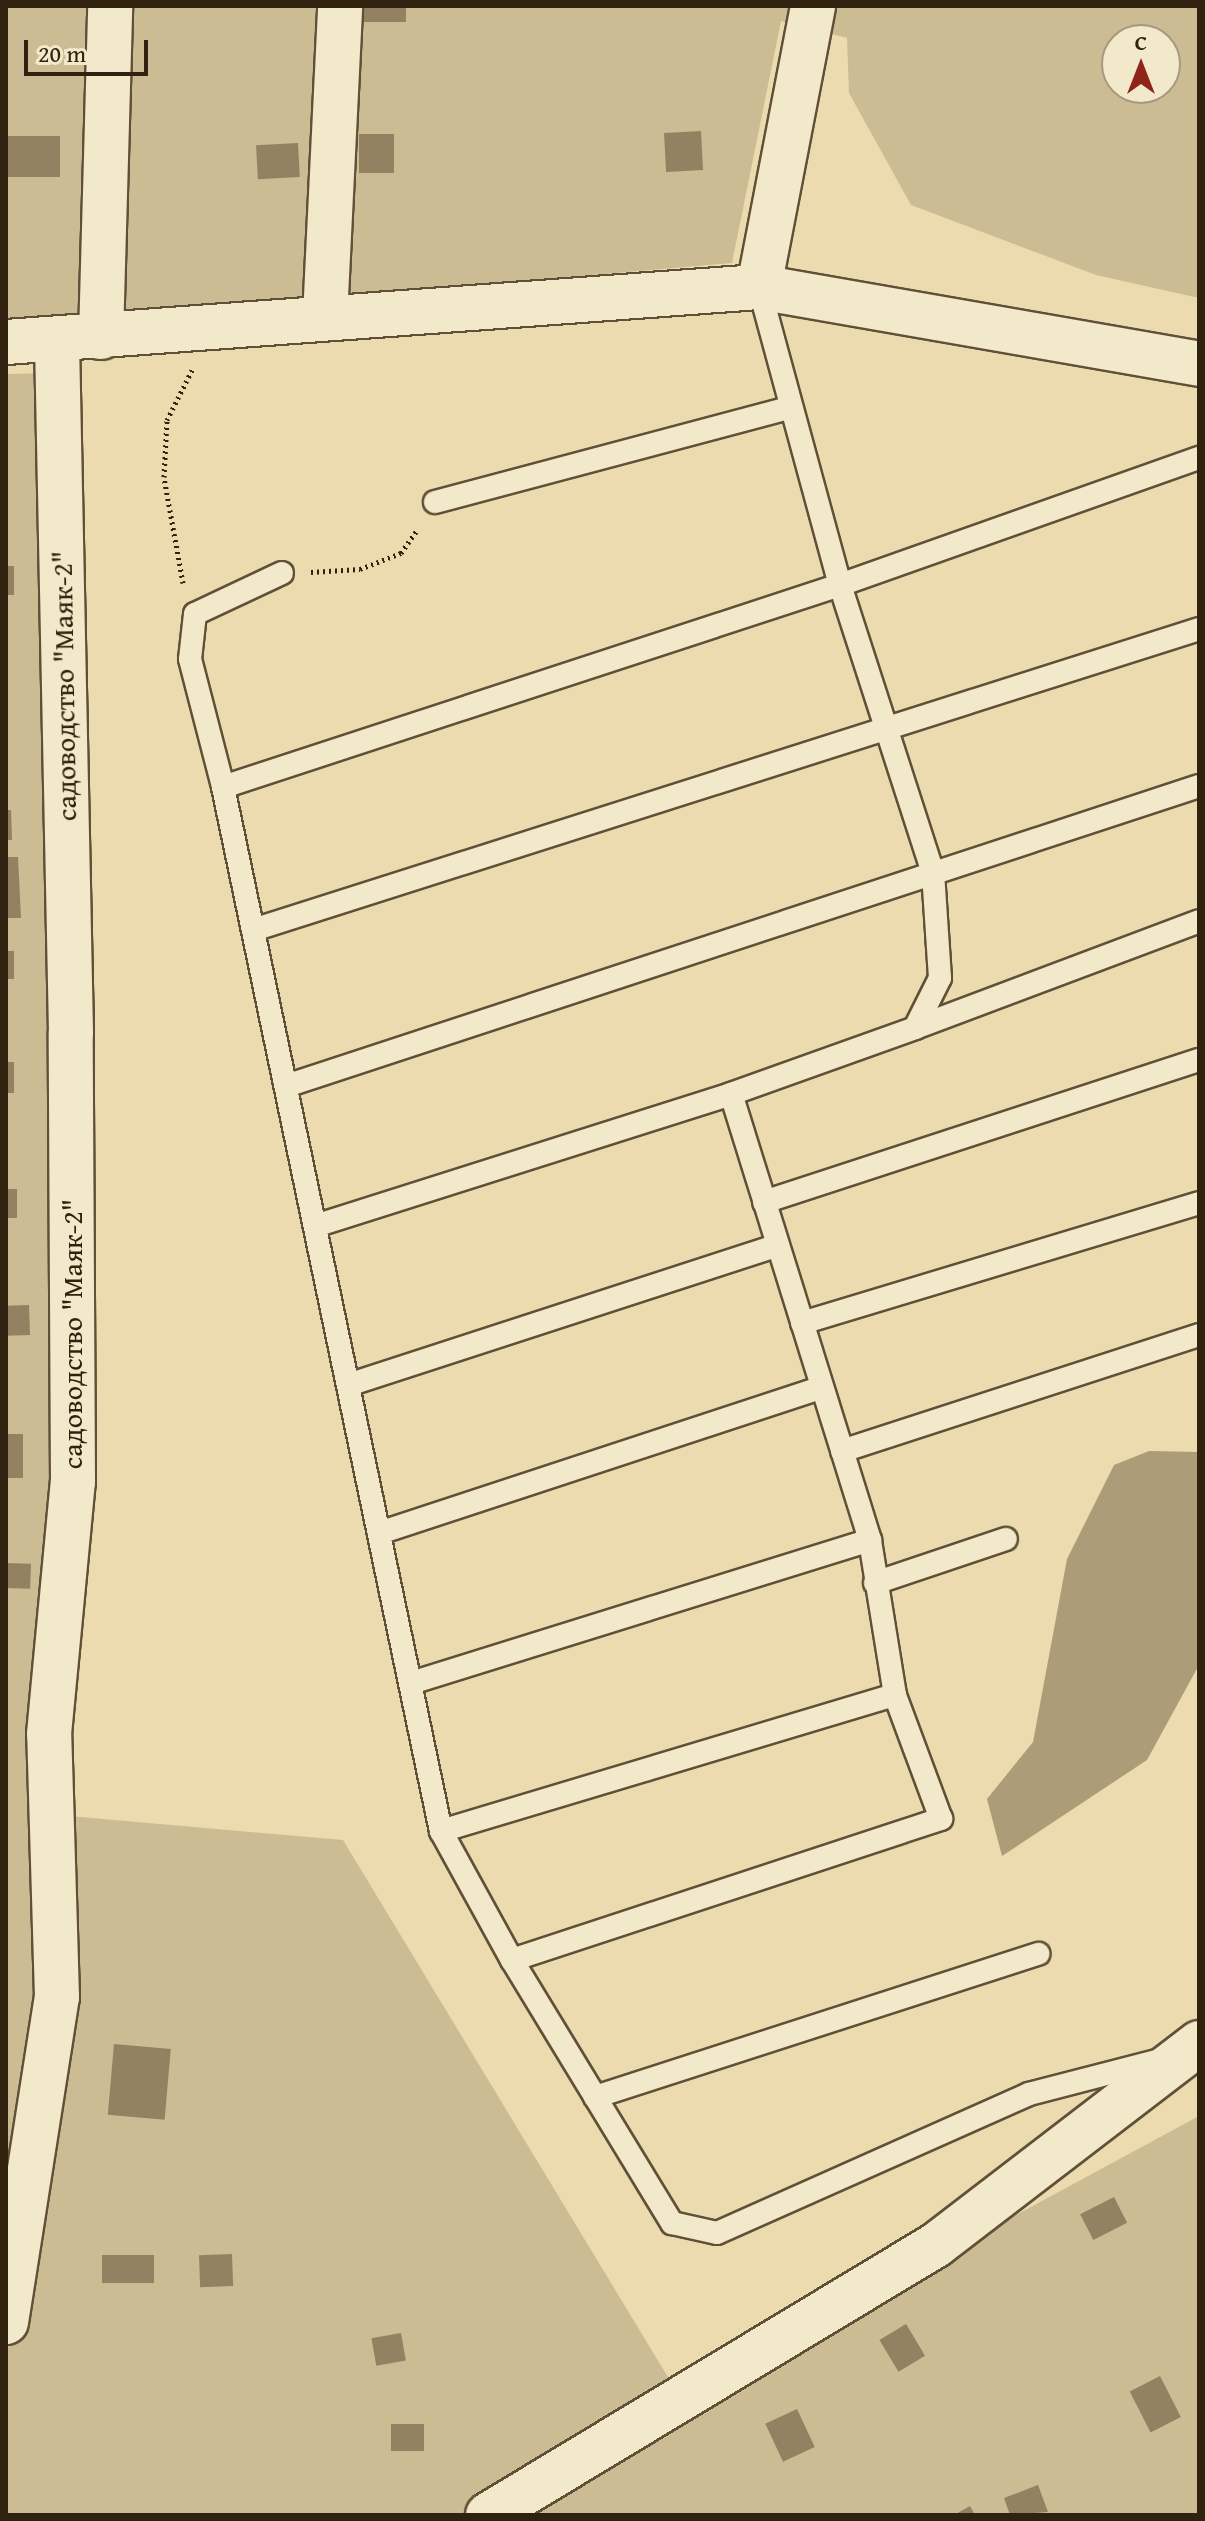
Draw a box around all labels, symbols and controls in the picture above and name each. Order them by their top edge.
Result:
scale bar [28,24,152,74]
north arrow [1101,24,1181,104]
text: С [1135,26,1147,58]
text: 20 m [38,36,86,71]
street label: садоводство "Маяк-2" [45,551,83,821]
street label: садоводство "Маяк-2" [55,1199,89,1469]

